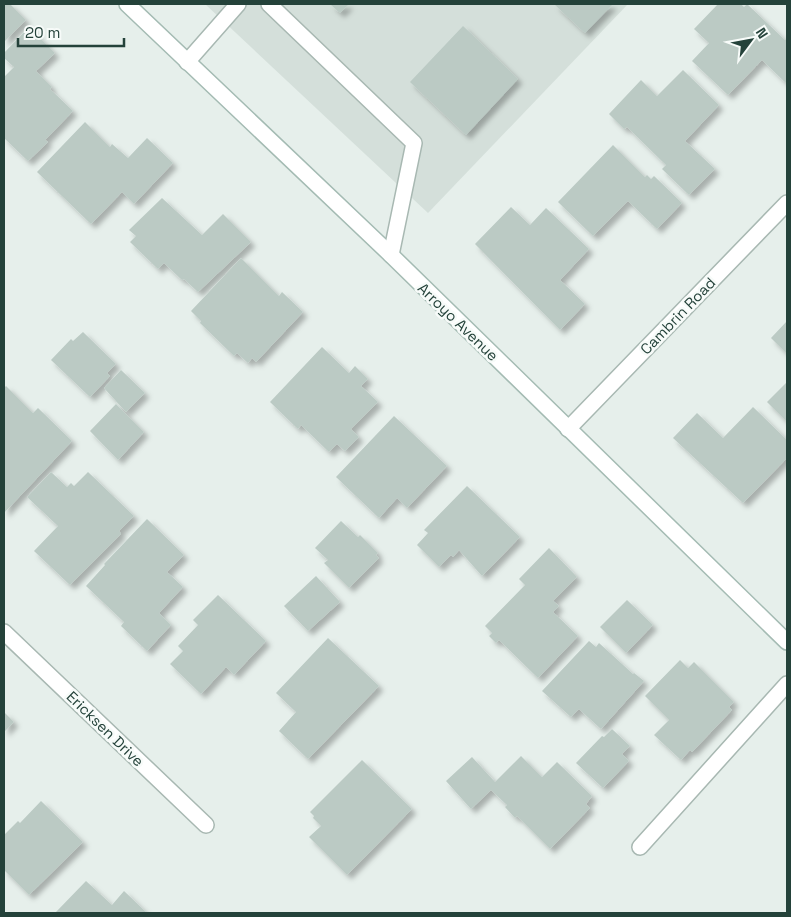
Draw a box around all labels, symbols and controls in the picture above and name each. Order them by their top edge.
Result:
scale bar [18,15,124,47]
north arrow [726,15,776,65]
text: 20 m [25,23,60,42]
text: N [752,24,772,42]
street label: Cambrin Road [636,273,719,358]
street label: Arroyo Avenue [414,278,503,365]
street label: Ericksen Drive [63,687,148,770]

